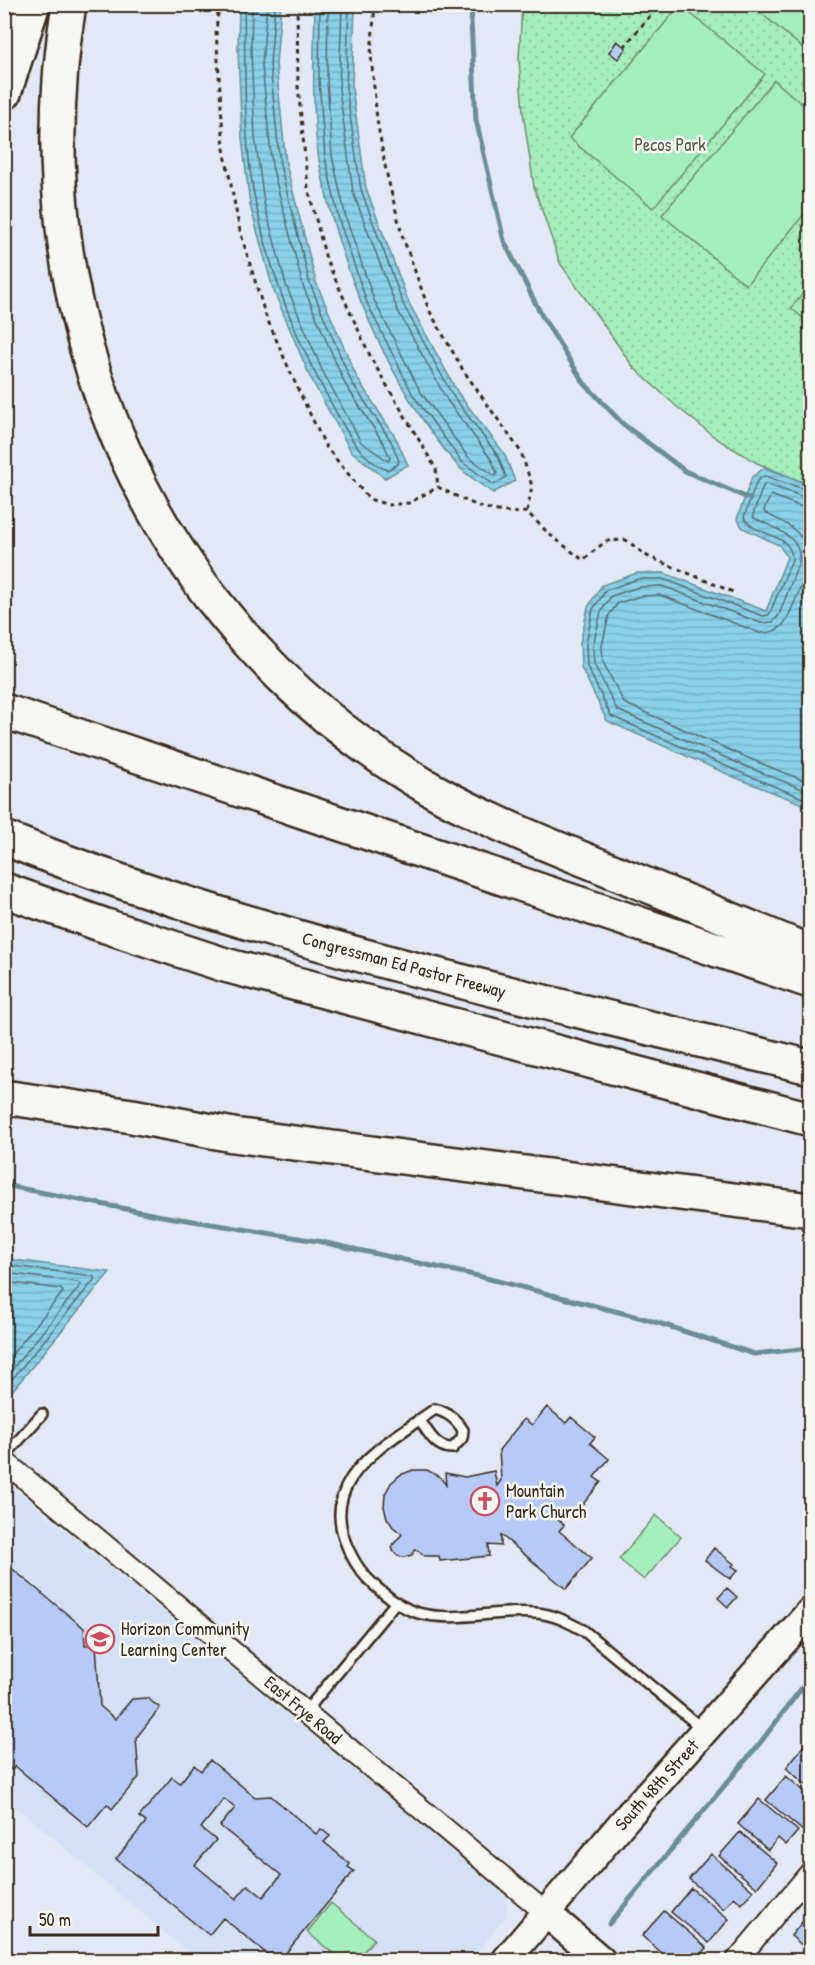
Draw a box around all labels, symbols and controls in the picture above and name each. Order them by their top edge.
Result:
park label: Pecos Park [634,132,706,157]
street label: Congressman Ed Pastor Freeway [299,925,509,1004]
place label: Mountain Park Church [506,1478,587,1524]
church icon: Mountain Park Church [469,1485,501,1517]
place label: Horizon Community Learning Center [121,1616,250,1662]
school or university icon: Horizon Community Learning Center [84,1623,116,1655]
street label: East Frye Road [259,1670,348,1750]
street label: South 48th Street [609,1733,705,1836]
scale bar [30,1899,158,1937]
text: 50 m [39,1907,71,1932]

